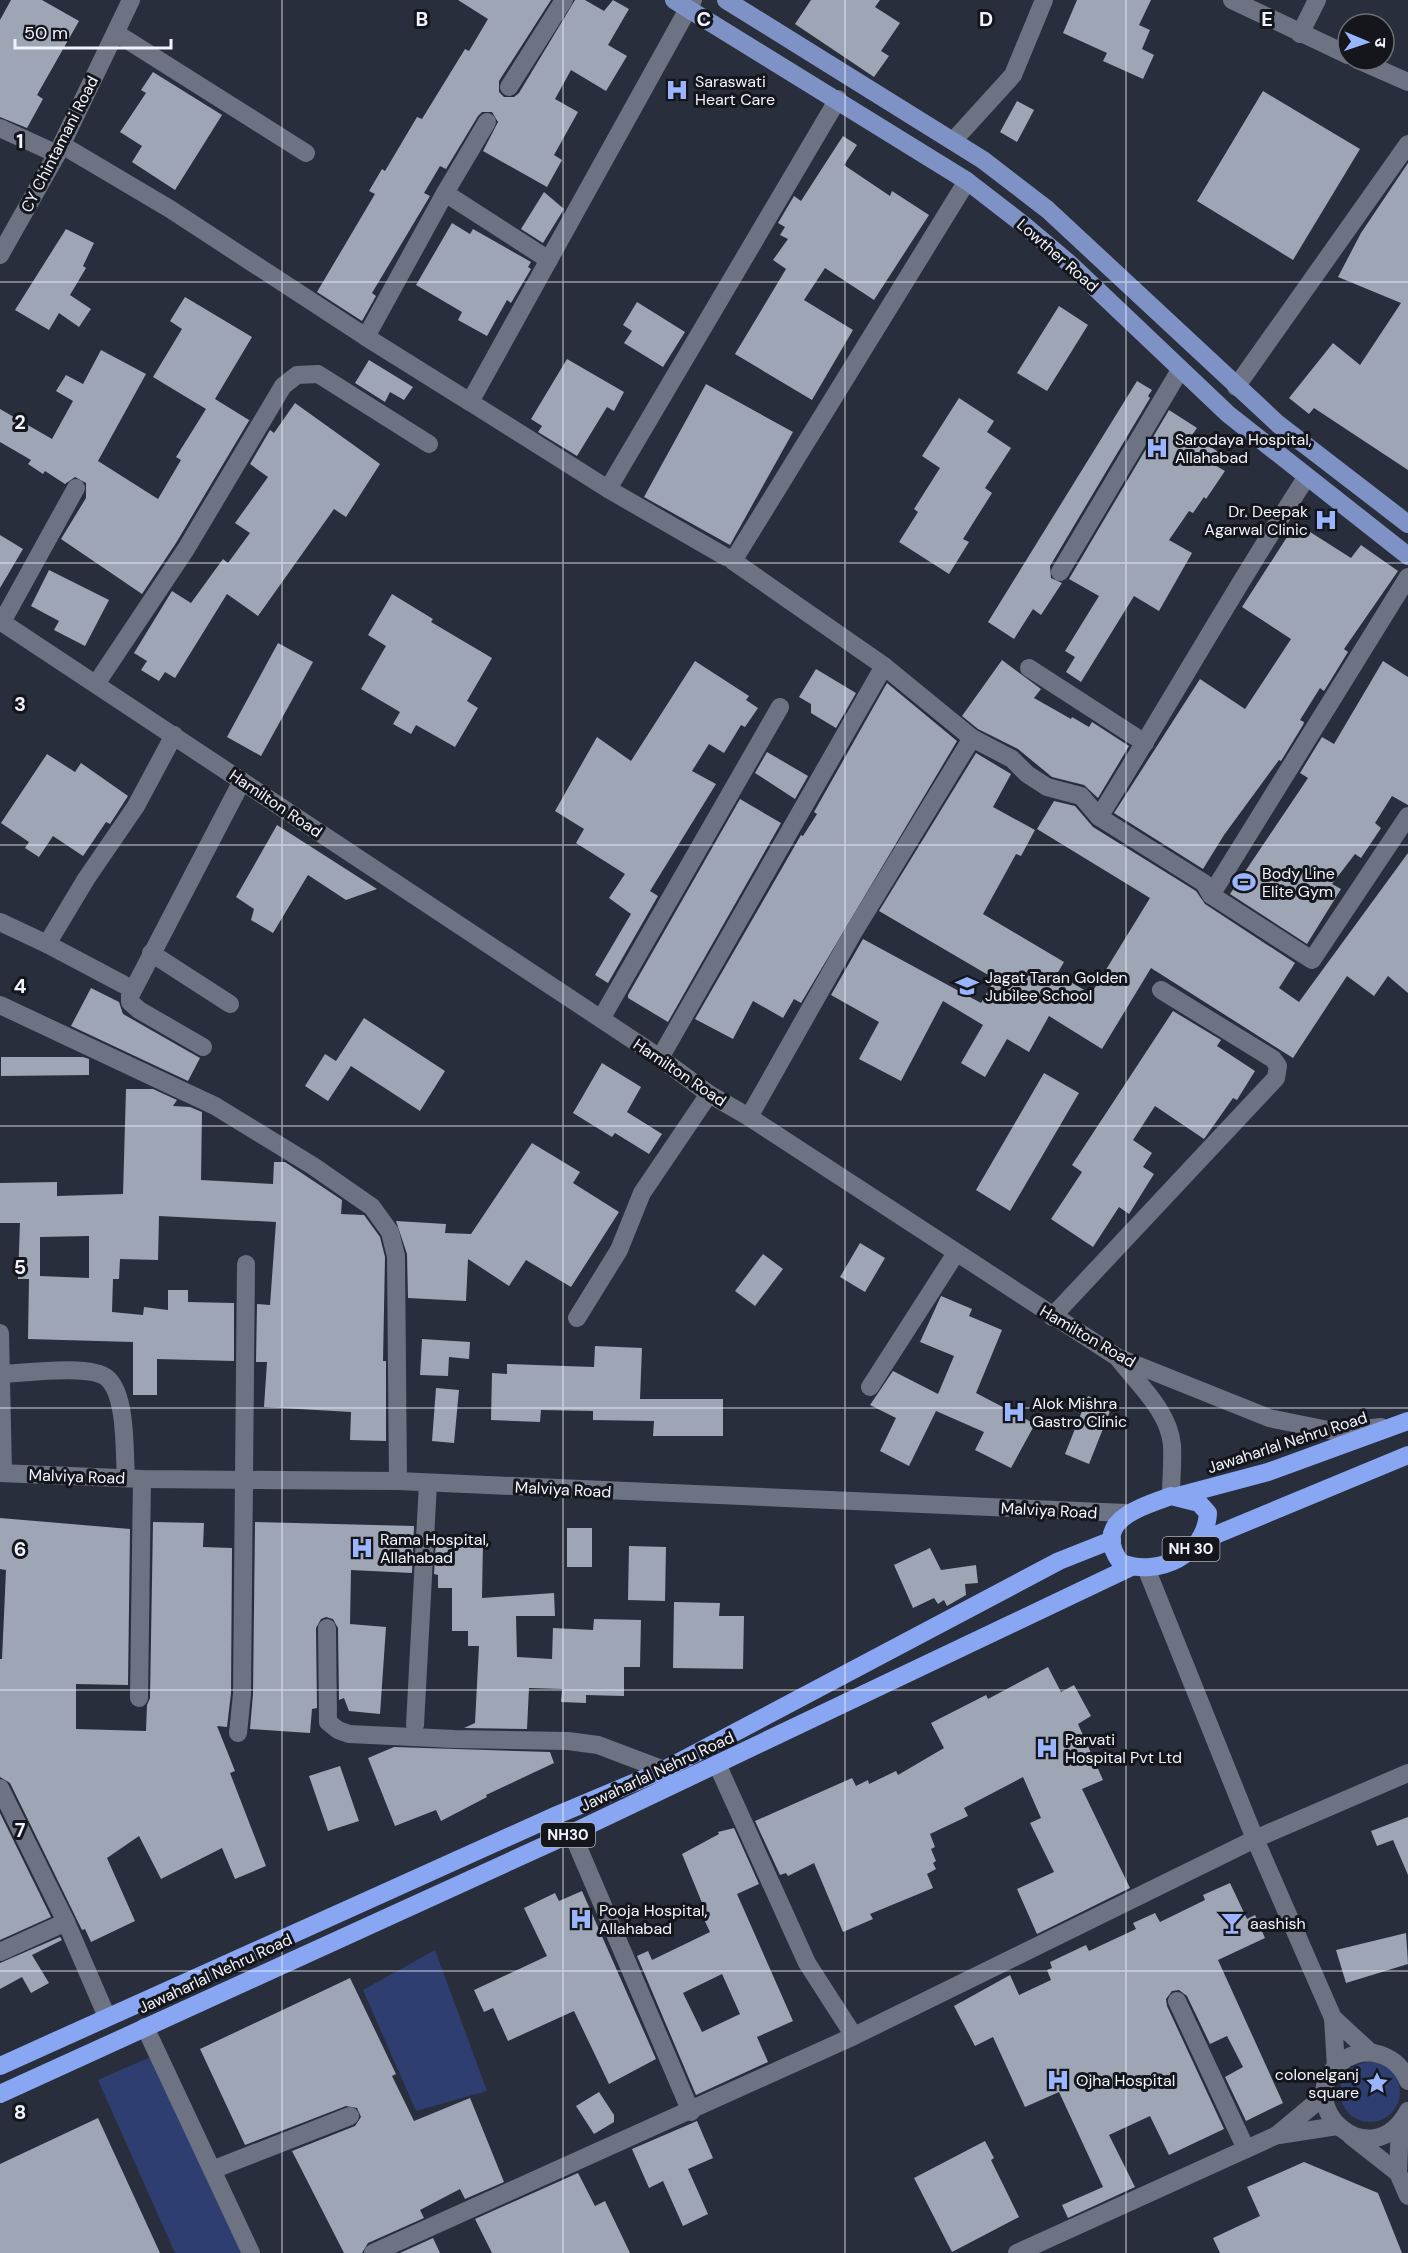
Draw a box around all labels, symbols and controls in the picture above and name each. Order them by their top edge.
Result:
text: B [416,6,428,32]
text: C [697,6,711,32]
text: D [979,6,993,32]
text: E [1261,6,1273,32]
scale bar [15,12,171,50]
north arrow [1336,12,1396,72]
text: 50 m [24,21,68,45]
text: उ [1370,37,1391,48]
place label: Saraswati Heart Care [695,71,775,110]
street label: CY Chintamani Road [16,72,103,216]
hospital icon: Saraswati Heart Care [664,77,690,103]
text: 1 [16,128,24,154]
street label: Lowther Road [1012,214,1103,297]
text: 2 [14,409,26,435]
place label: Sarodaya Hospital, Allahabad [1175,429,1312,468]
hospital icon: Sarodaya Hospital, Allahabad [1144,435,1170,461]
place label: Dr. Deepak Agarwal Clinic [1204,501,1308,540]
hospital icon: Dr. Deepak Agarwal Clinic [1313,507,1339,533]
text: 3 [14,691,26,717]
street label: Hamilton Road [225,765,326,842]
place label: Body Line Elite Gym [1262,863,1335,902]
sports icon: Body Line Elite Gym [1231,869,1257,895]
place label: Jagat Taran Golden Jubilee School [985,967,1128,1006]
text: 4 [14,973,27,999]
school or university icon: Jagat Taran Golden Jubilee School [954,973,980,999]
street label: Hamilton Road [629,1034,730,1111]
text: 5 [14,1254,26,1280]
street label: Hamilton Road [1036,1300,1140,1372]
place label: Alok Mishra Gastro Clinic [1032,1393,1127,1432]
hospital icon: Alok Mishra Gastro Clinic [1001,1399,1027,1425]
street label: Jawaharlal Nehru Road [1204,1407,1370,1478]
street label: Malviya Road [28,1464,126,1489]
street label: Malviya Road [514,1476,612,1503]
street label: Malviya Road [1000,1497,1098,1524]
place label: Rama Hospital, Allahabad [380,1529,489,1568]
hospital icon: Rama Hospital, Allahabad [349,1535,375,1561]
text: 6 [14,1536,26,1562]
road number: NH 30 [1162,1537,1220,1561]
street label: Jawaharlal Nehru Road [577,1727,737,1816]
place label: Parvati Hospital Pvt Ltd [1065,1729,1182,1768]
hospital icon: Parvati Hospital Pvt Ltd [1034,1735,1060,1761]
text: 7 [15,1817,26,1843]
road number: NH30 [541,1823,595,1847]
place label: Pooja Hospital, Allahabad [599,1900,707,1939]
hospital icon: Pooja Hospital, Allahabad [568,1906,594,1932]
bar icon: aashish [1219,1910,1245,1936]
place label: aashish [1250,1913,1306,1934]
street label: Jawaharlal Nehru Road [135,1929,295,2018]
place label: colonelganj square [1275,2064,1359,2103]
hospital icon: Ojha Hospital [1045,2067,1071,2093]
place label: Ojha Hospital [1076,2070,1175,2091]
place icon: colonelganj square [1364,2070,1390,2096]
text: 8 [14,2099,26,2125]

